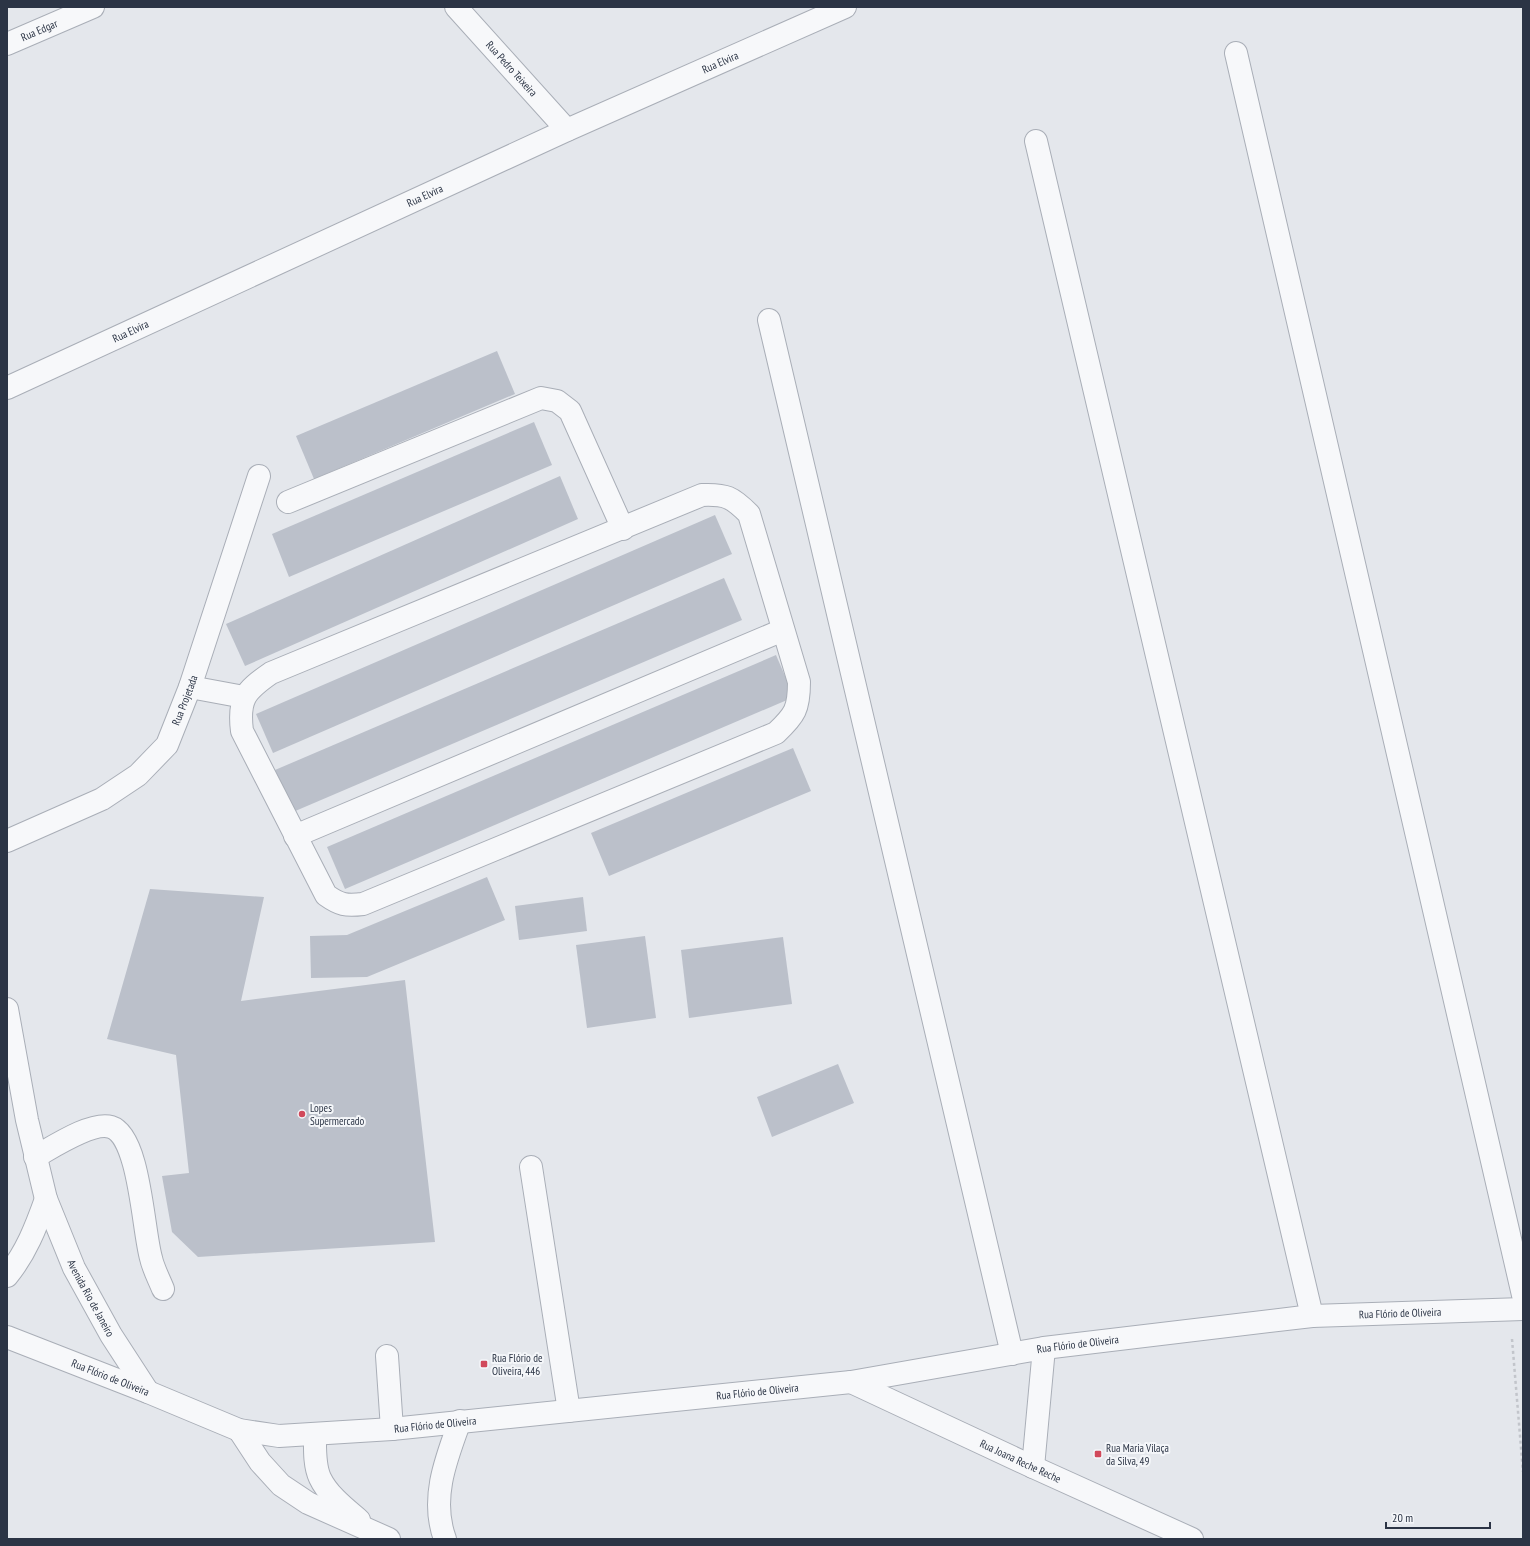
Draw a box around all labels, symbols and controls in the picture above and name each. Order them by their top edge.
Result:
street label: Rua Edgar [19,16,60,44]
street label: Rua Pedro Teixeira [483,38,540,99]
street label: Rua Elvira [700,48,740,76]
street label: Rua Elvira [405,181,445,210]
street label: Rua Elvira [110,317,151,345]
street label: Rua Projetada [169,673,200,727]
place label: Lopes Supermercado [310,1101,365,1128]
marker: Lopes Supermercado [297,1109,307,1119]
street label: Avenida Rio de Janeiro [64,1258,118,1339]
street label: Rua Flório de Oliveira [1359,1305,1442,1321]
street label: Rua Flório de Oliveira [1036,1332,1120,1356]
place label: Rua Flório de Oliveira, 446 [492,1351,543,1378]
street label: Rua Flório de Oliveira [69,1356,151,1399]
marker: Rua Flório de Oliveira, 446 [479,1359,489,1369]
street label: Rua Flório de Oliveira [716,1380,799,1403]
street label: Rua Flório de Oliveira [393,1413,477,1436]
street label: Rua Joana Reche Reche [978,1436,1064,1486]
place label: Rua Maria Vilaça da Silva, 49 [1106,1441,1169,1468]
marker: Rua Maria Vilaça da Silva, 49 [1093,1449,1103,1459]
scale bar [1386,1504,1490,1530]
text: 20 m [1392,1510,1413,1525]

